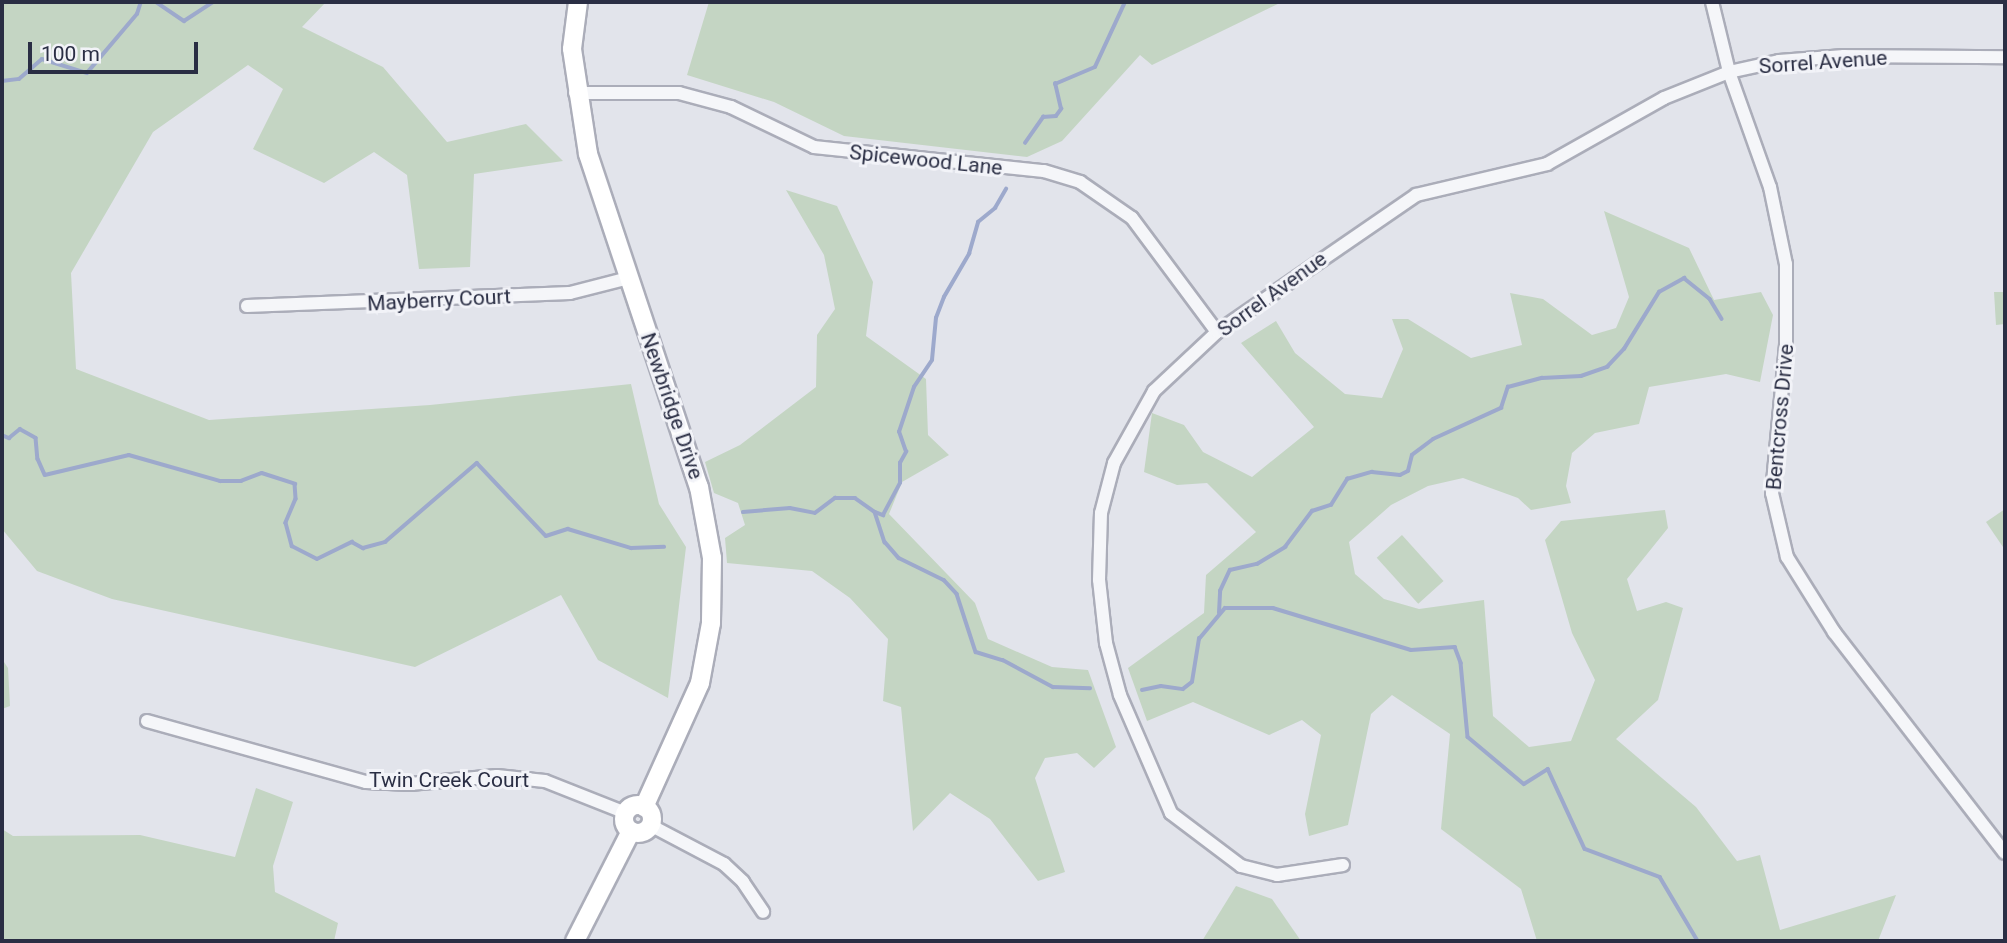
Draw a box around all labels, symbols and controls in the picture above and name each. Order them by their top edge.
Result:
scale bar [32,28,201,72]
text: 100 m [41,42,100,66]
street label: Sorrel Avenue [1758,45,1888,79]
street label: Spicewood Lane [848,139,1004,181]
street label: Sorrel Avenue [1213,246,1331,342]
street label: Mayberry Court [367,284,511,316]
street label: Newbridge Drive [635,330,709,482]
street label: Bentcross Drive [1761,343,1799,491]
street label: Twin Creek Court [369,767,529,793]

